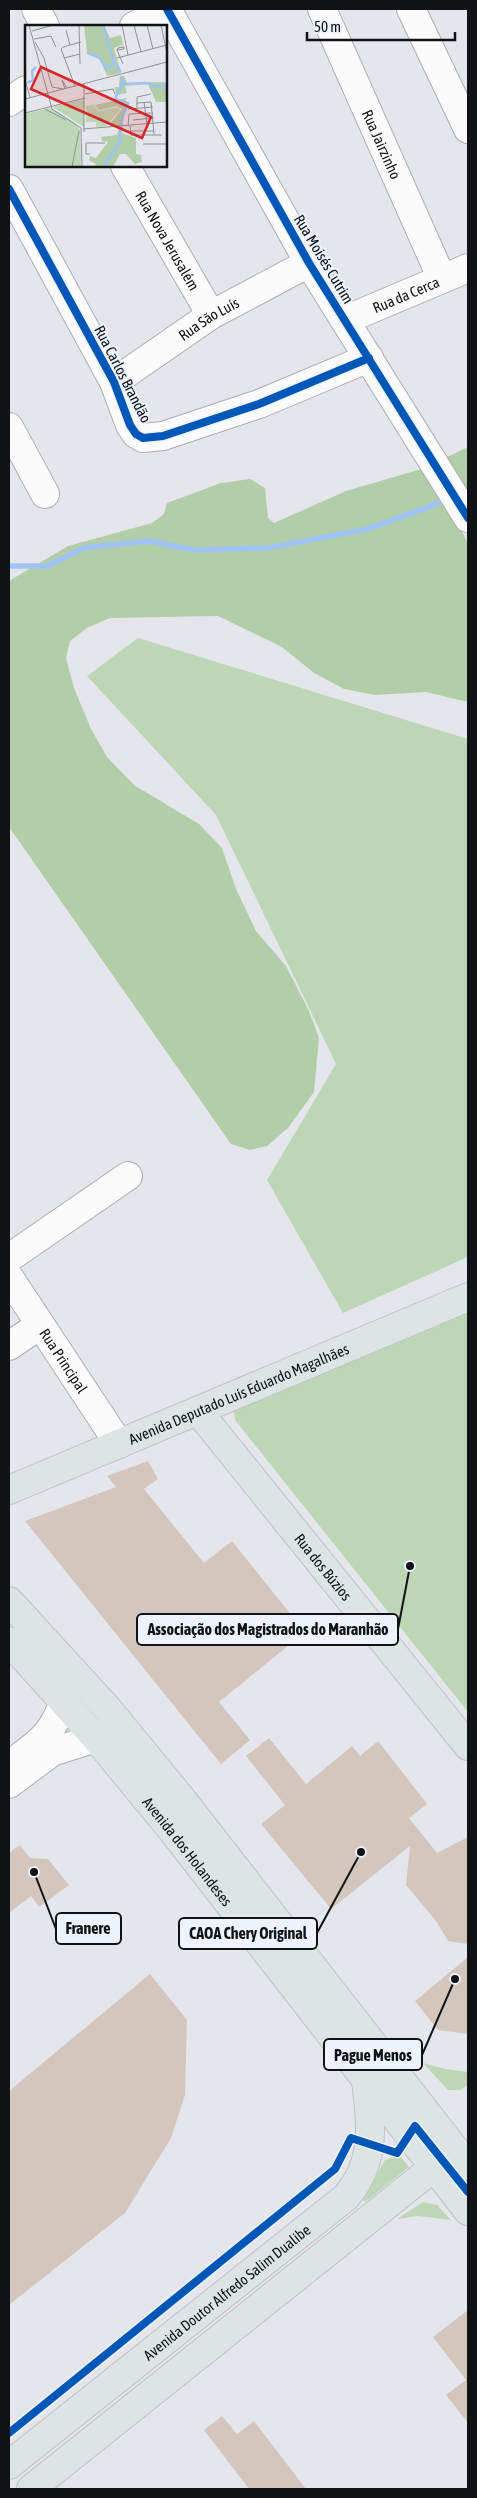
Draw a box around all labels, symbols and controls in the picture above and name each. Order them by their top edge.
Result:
scale bar [307,10,454,42]
text: 50 m [314,18,341,35]
inset map [25,25,168,168]
street label: Rua Jairzinho [359,107,405,182]
street label: Rua Nova Jerusalém [133,188,203,293]
street label: Rua Moisés Cutrim [291,211,357,307]
street label: Rua da Cerca [370,273,442,316]
street label: Rua São Luís [175,293,242,344]
street label: Rua Carlos Brandão [91,323,155,425]
street label: Rua Principal [37,1325,91,1396]
street label: Avenida Deputado Luís Eduardo Magalhães [126,1340,351,1447]
street label: Rua dos Búzios [291,1530,356,1604]
callout: Associação dos Magistrados do Maranhão [137,1614,398,1645]
text: Associação dos Magistrados do Maranhão [146,1620,389,1638]
street label: Avenida dos Holandeses [139,1793,236,1909]
callout: Franere [56,1913,121,1944]
callout: CAOA Chery Original [179,1918,317,1949]
text: Franere [66,1919,110,1937]
text: CAOA Chery Original [189,1924,308,1942]
callout: Pague Menos [324,2039,422,2070]
text: Pague Menos [334,2046,412,2064]
street label: Avenida Doutor Alfredo Salim Dualibe [140,2220,313,2363]

